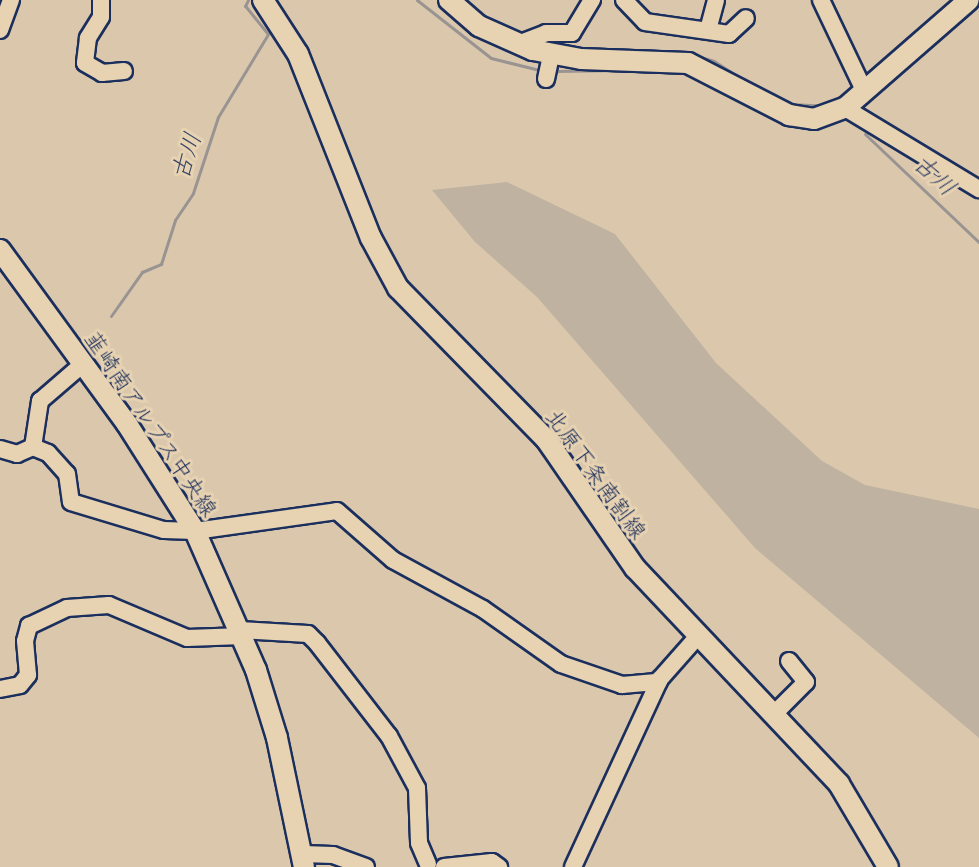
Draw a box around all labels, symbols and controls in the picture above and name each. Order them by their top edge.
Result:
water label: 古川 [165,129,207,183]
water label: 古川 [908,148,962,202]
street label: 韮崎南アルプス中央線 [79,325,223,523]
street label: 北原下条南割線 [540,404,652,544]

